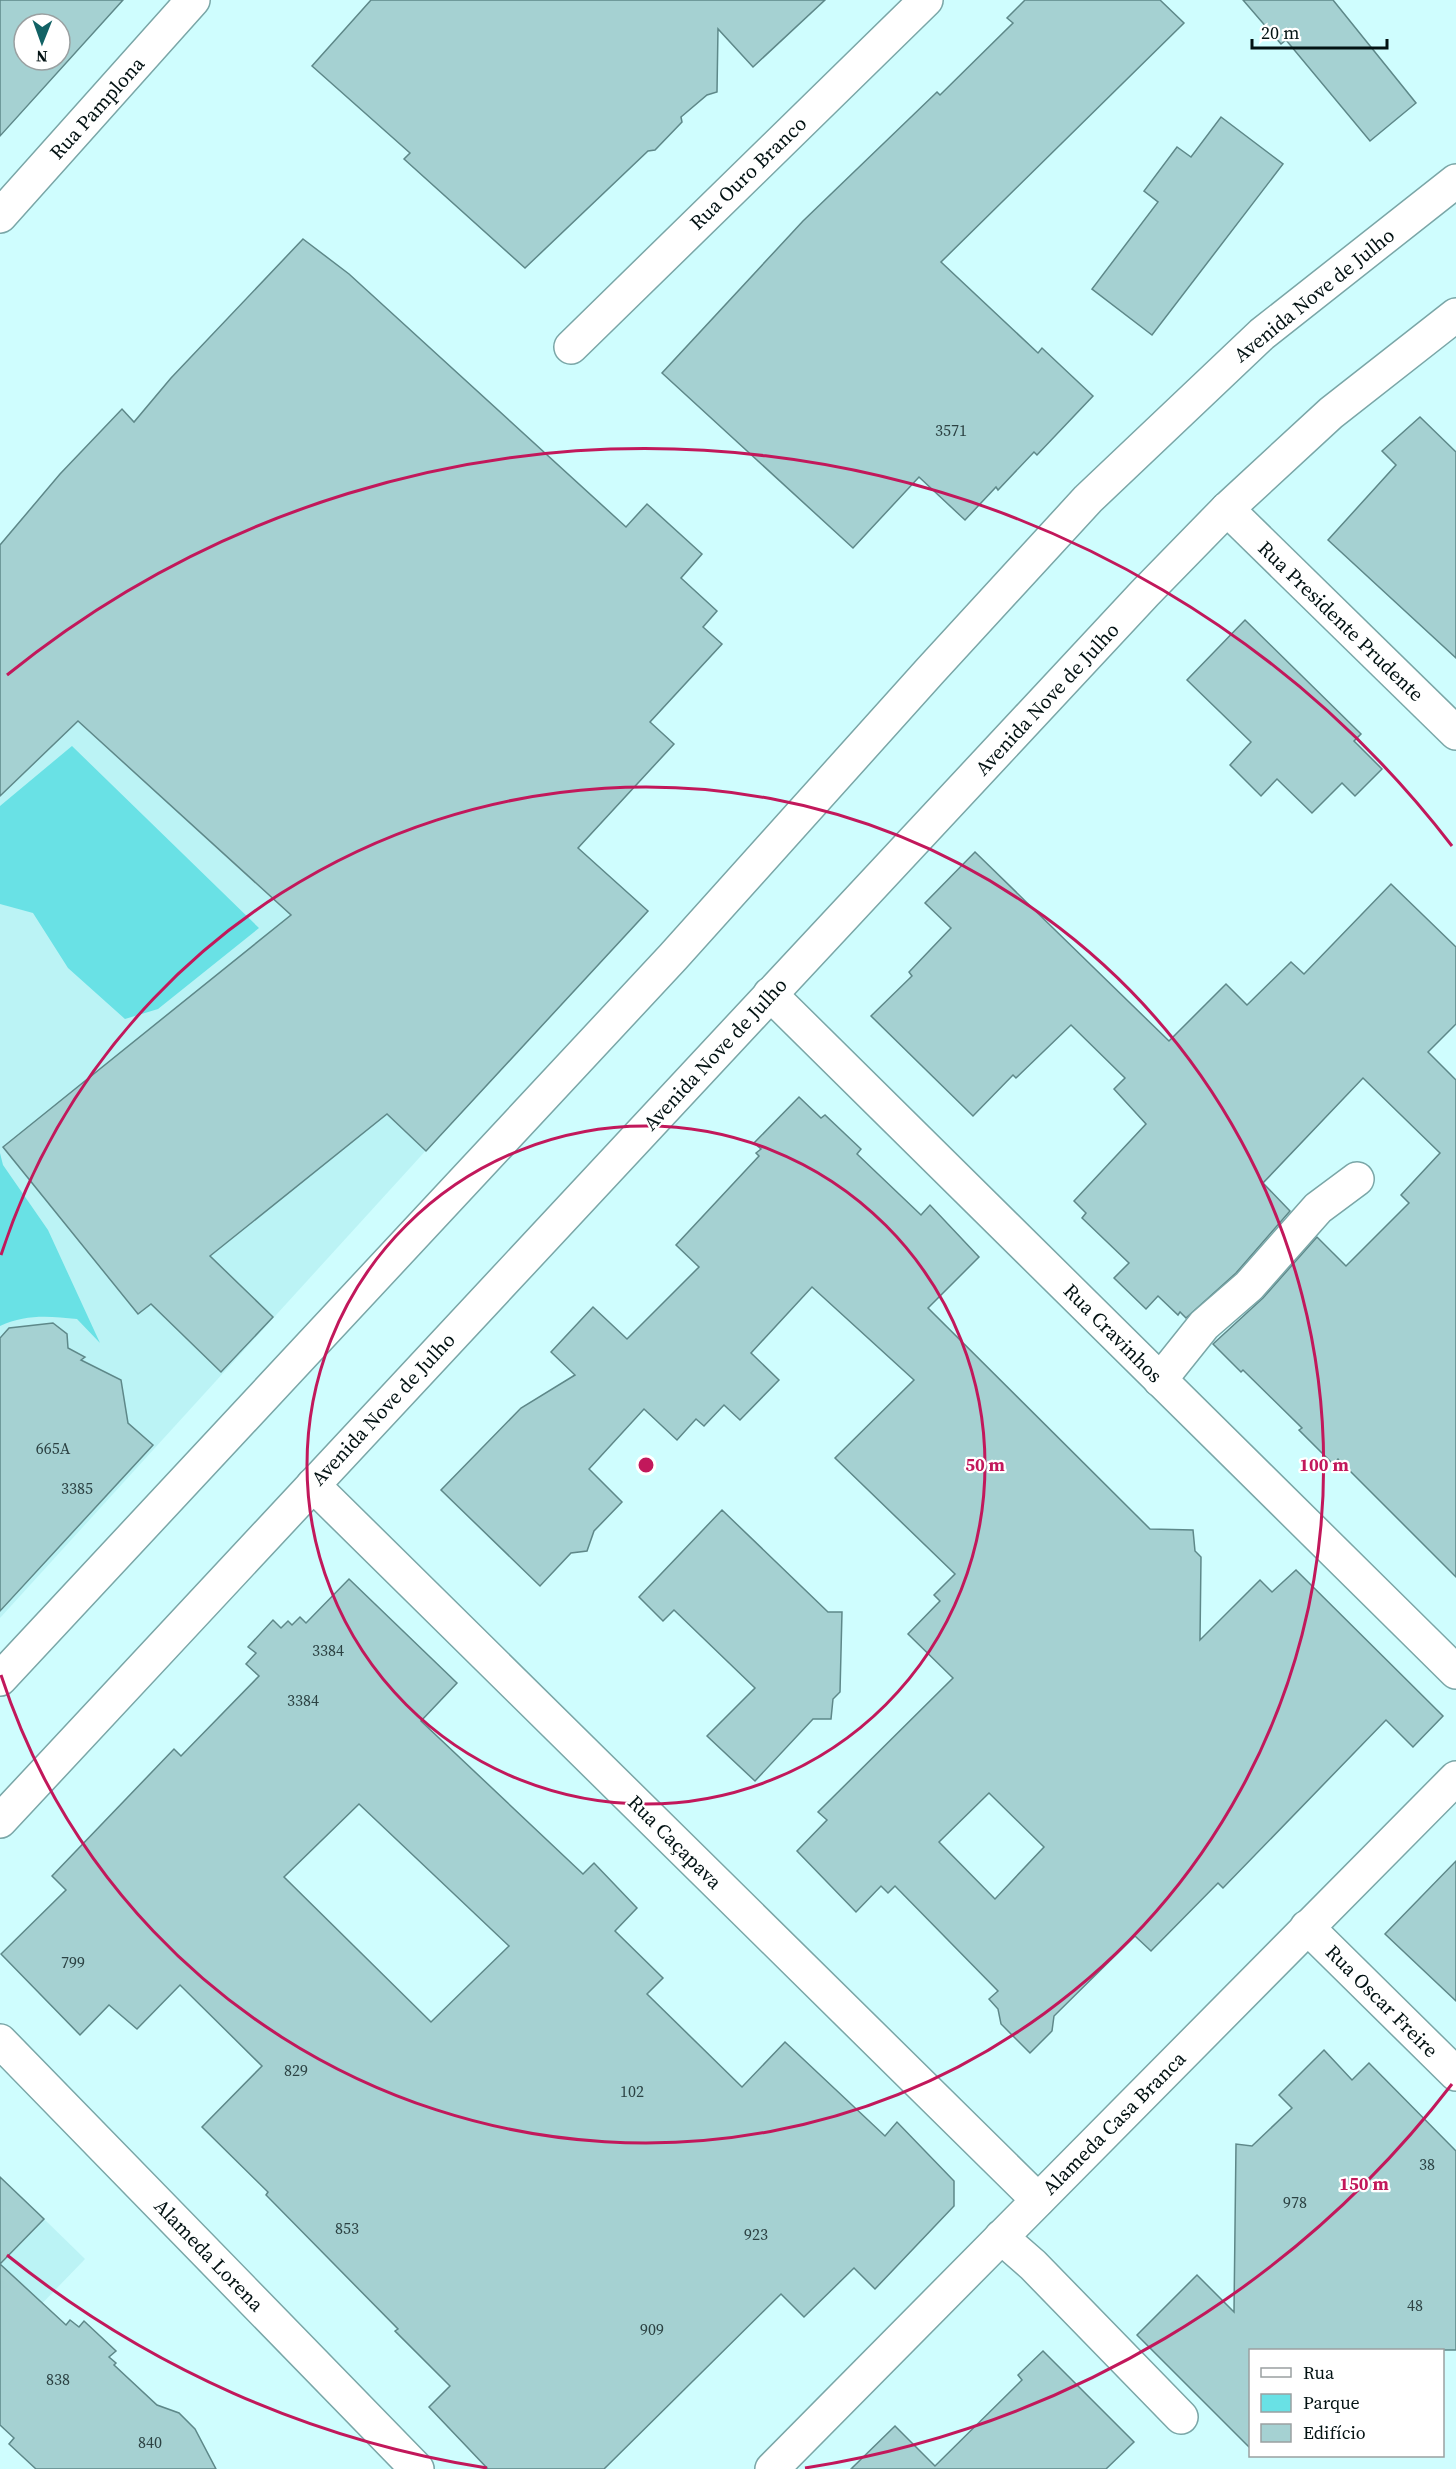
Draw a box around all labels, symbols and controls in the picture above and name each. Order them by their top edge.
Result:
north arrow [12,12,72,72]
scale bar [1252,12,1387,50]
text: 20 m [1261,20,1299,45]
text: N [35,46,48,68]
street label: Rua Pamplona [43,50,151,166]
street label: Rua Ouro Branco [683,110,813,236]
street label: Avenida Nove de Julho [1228,221,1400,369]
house number: 3571 [935,419,967,441]
street label: Rua Presidente Prudente [1252,534,1430,708]
street label: Avenida Nove de Julho [969,616,1125,782]
street label: Avenida Nove de Julho [637,971,793,1137]
street label: Rua Cravinhos [1057,1277,1169,1389]
street label: Avenida Nove de Julho [305,1326,461,1492]
house number: 665A [36,1437,71,1459]
text: 50 m [965,1452,1005,1477]
text: 100 m [1299,1452,1349,1477]
centre of rings [636,1455,656,1475]
house number: 3385 [61,1477,93,1499]
house number: 3384 [312,1639,344,1661]
house number: 3384 [287,1689,319,1711]
street label: Rua Caçapava [622,1789,729,1896]
street label: Rua Oscar Freire [1319,1938,1445,2064]
house number: 799 [61,1951,85,1973]
street label: Alameda Casa Branca [1036,2044,1193,2201]
house number: 829 [284,2059,308,2081]
house number: 102 [620,2080,644,2102]
house number: 38 [1419,2153,1435,2175]
text: 150 m [1339,2171,1389,2196]
house number: 978 [1283,2191,1307,2213]
street label: Alameda Lorena [148,2192,271,2318]
house number: 853 [335,2217,359,2239]
house number: 923 [744,2223,768,2245]
house number: 48 [1407,2294,1423,2316]
house number: 909 [640,2318,664,2340]
legend [1249,2349,1444,2457]
text: Rua [1303,2360,1335,2385]
house number: 838 [46,2368,70,2390]
text: Parque [1303,2390,1360,2415]
text: Edifício [1303,2420,1366,2445]
house number: 840 [138,2431,162,2453]

